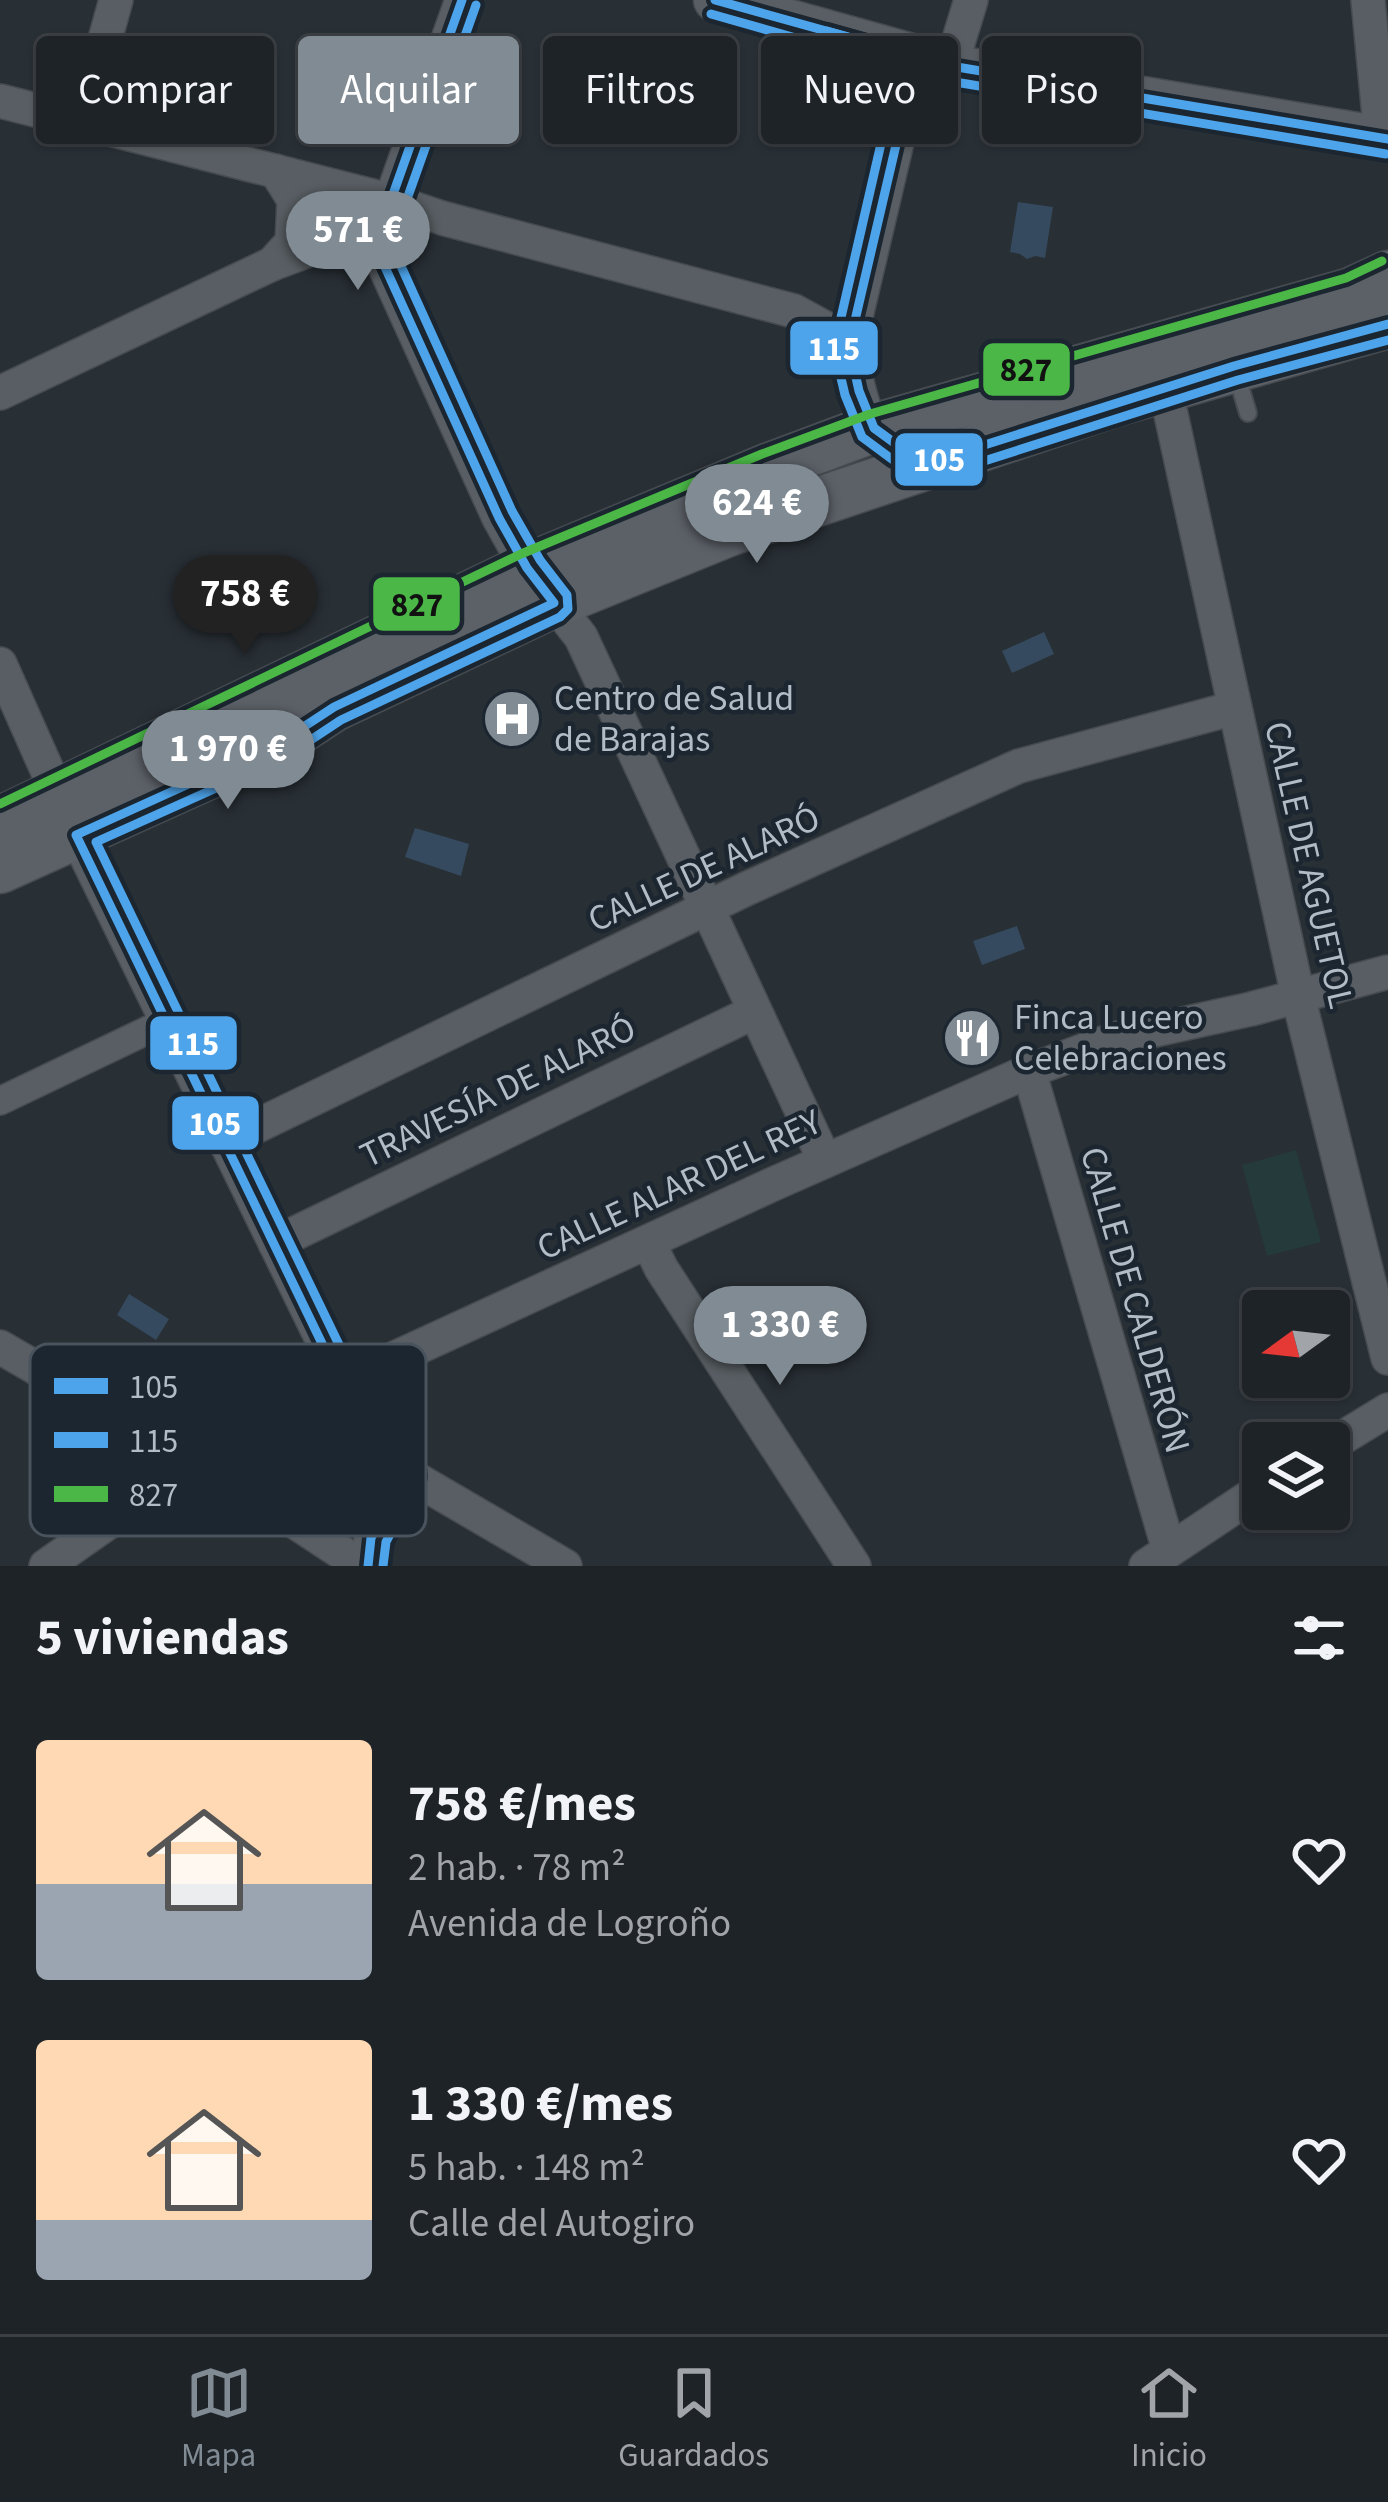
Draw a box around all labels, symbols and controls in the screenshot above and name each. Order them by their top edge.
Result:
chip: Comprar [36,36,274,144]
chip: Alquilar [298,36,519,144]
chip: Filtros [543,36,737,144]
chip: Nuevo [761,36,958,144]
chip: Piso [982,36,1141,144]
pin: 571 € [274,191,442,293]
text: 571 € [313,202,403,258]
line badge: 115 [788,319,880,377]
text: 115 [808,326,860,373]
line badge: 827 [981,341,1072,398]
text: 827 [1000,347,1052,394]
line badge: 105 [893,431,985,488]
text: 105 [913,437,965,484]
pin: 624 € [673,464,841,566]
text: 624 € [712,475,802,531]
pin: 758 € [161,555,329,657]
text: 758 € [200,566,290,622]
line badge: 827 [371,575,462,633]
text: 827 [391,582,443,629]
place label: Centro de Salud de Barajas [554,673,794,765]
hospital icon: Centro de Salud de Barajas [481,688,543,750]
pin: 1 970 € [117,710,339,812]
street label: CALLE DE AGUETOL [1251,717,1367,1013]
text: 1 970 € [169,721,287,777]
street label: CALLE DE ALARÓ [580,793,828,945]
place label: Finca Lucero Celebraciones [1014,992,1227,1084]
street label: TRAVESÍA DE ALARÓ [352,1003,644,1181]
restaurant icon: Finca Lucero Celebraciones [941,1007,1003,1069]
line badge: 115 [148,1014,239,1072]
text: 115 [167,1021,219,1068]
line badge: 105 [170,1094,261,1152]
street label: CALLE ALAR DEL REY [529,1096,830,1273]
text: 105 [189,1101,241,1148]
street label: CALLE DE CALDERÓN [1067,1141,1203,1459]
pin: 1 330 € [669,1286,891,1388]
north arrow [1242,1290,1350,1398]
map controls [1242,1290,1350,1530]
text: 1 330 € [721,1297,839,1353]
legend [30,1344,426,1536]
text: 105 [129,1364,178,1411]
text: 115 [129,1418,178,1465]
button: layers [1242,1422,1350,1530]
text: 827 [129,1472,178,1519]
text: 5 viviendas [36,1602,289,1674]
icon: filters [1286,1605,1352,1671]
text: 758 €/mes [408,1768,636,1840]
icon: home [132,1788,276,1932]
icon: heart [1286,1827,1352,1893]
text: 2 hab. · 78 m² [408,1840,625,1896]
text: Avenida de Logroño [408,1896,731,1952]
text: 1 330 €/mes [408,2068,673,2140]
icon: home [132,2088,276,2232]
icon: heart [1286,2127,1352,2193]
text: 5 hab. · 148 m² [408,2140,645,2196]
text: Calle del Autogiro [408,2196,695,2252]
tab: Mapa [181,2360,256,2479]
tab: Guardados [618,2360,769,2479]
tab: Inicio [1131,2360,1207,2479]

